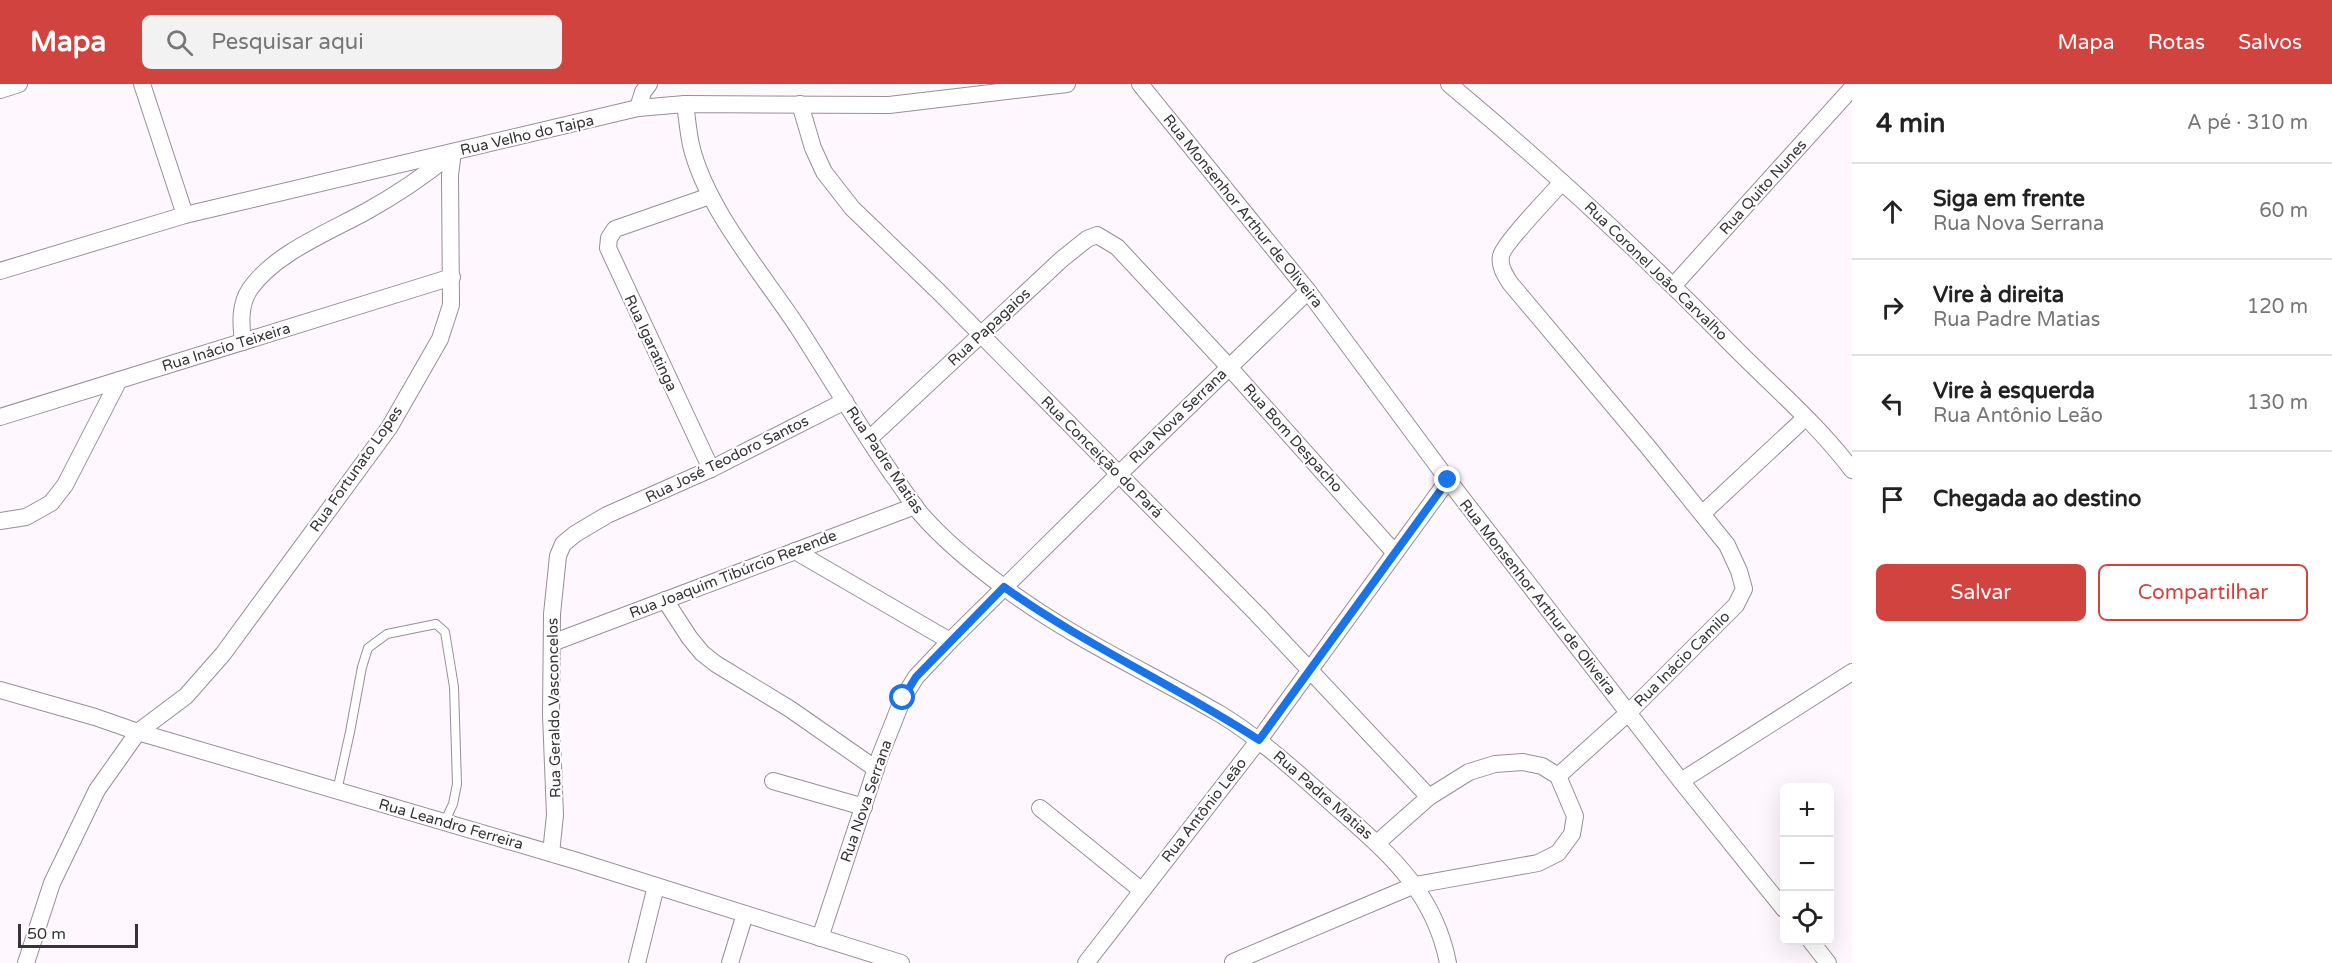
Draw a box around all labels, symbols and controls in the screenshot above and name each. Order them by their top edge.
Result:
search box [142,15,562,69]
text: Mapa [30,25,106,59]
icon: search [163,26,196,59]
text: Pesquisar aqui [211,29,364,55]
text: Mapa [2057,30,2115,55]
text: Rotas [2148,30,2205,55]
text: Salvos [2238,30,2302,55]
text: 4 min [1876,108,1945,139]
street label: Rua Velho do Taipa [458,111,596,159]
street label: Rua Monsenhor Arthur de Oliveira [1159,111,1327,311]
text: A pé · 310 m [2187,111,2308,135]
street label: Rua Quito Nunes [1716,136,1810,238]
text: Siga em frente [1933,186,2085,212]
icon: ahead [1876,195,1909,228]
street label: Rua Coronel João Carvalho [1581,198,1731,344]
text: 60 m [2259,199,2308,223]
text: Rua Nova Serrana [1933,212,2104,236]
text: Vire à direita [1933,282,2064,308]
street label: Rua Papagaios [944,284,1034,370]
icon: right [1876,291,1909,324]
street label: Rua Igaratinga [621,292,681,394]
text: 120 m [2247,295,2308,319]
text: Rua Padre Matias [1933,308,2100,332]
street label: Rua Inácio Teixeira [160,319,292,375]
street label: Rua Nova Serrana [1126,365,1230,467]
text: Vire à esquerda [1933,378,2095,404]
street label: Rua Bom Despacho [1239,380,1347,496]
icon: left [1876,387,1909,420]
text: 130 m [2247,391,2308,415]
street label: Rua Conceição do Pará [1037,392,1167,522]
street label: Rua Fortunato Lopes [306,403,406,535]
street label: Rua Padre Matias [842,403,928,517]
text: Rua Antônio Leão [1933,404,2103,428]
street label: Rua José Teodoro Santos [642,412,812,506]
route end [1434,466,1460,492]
icon: arrive [1876,483,1909,516]
text: Chegada ao destino [1933,486,2141,512]
street label: Rua Monsenhor Arthur de Oliveira [1456,496,1620,698]
street label: Rua Joaquim Tibúrcio Rezende [627,526,839,622]
button: Salvar [1876,564,2086,621]
button: Compartilhar [2098,564,2308,621]
street label: Rua Inácio Camilo [1630,607,1734,711]
street label: Rua Geraldo Vasconcelos [543,618,565,798]
route start [889,684,915,710]
street label: Rua Nova Serrana [837,737,895,865]
street label: Rua Padre Matias [1270,747,1376,843]
street label: Rua Antônio Leão [1158,754,1250,866]
map controls [1780,783,1834,945]
button: + [1780,783,1834,837]
street label: Rua Leandro Ferreira [377,795,525,853]
button: − [1780,837,1834,891]
button: locate [1780,891,1834,945]
scale bar [18,921,138,948]
text: 50 m [27,924,66,944]

